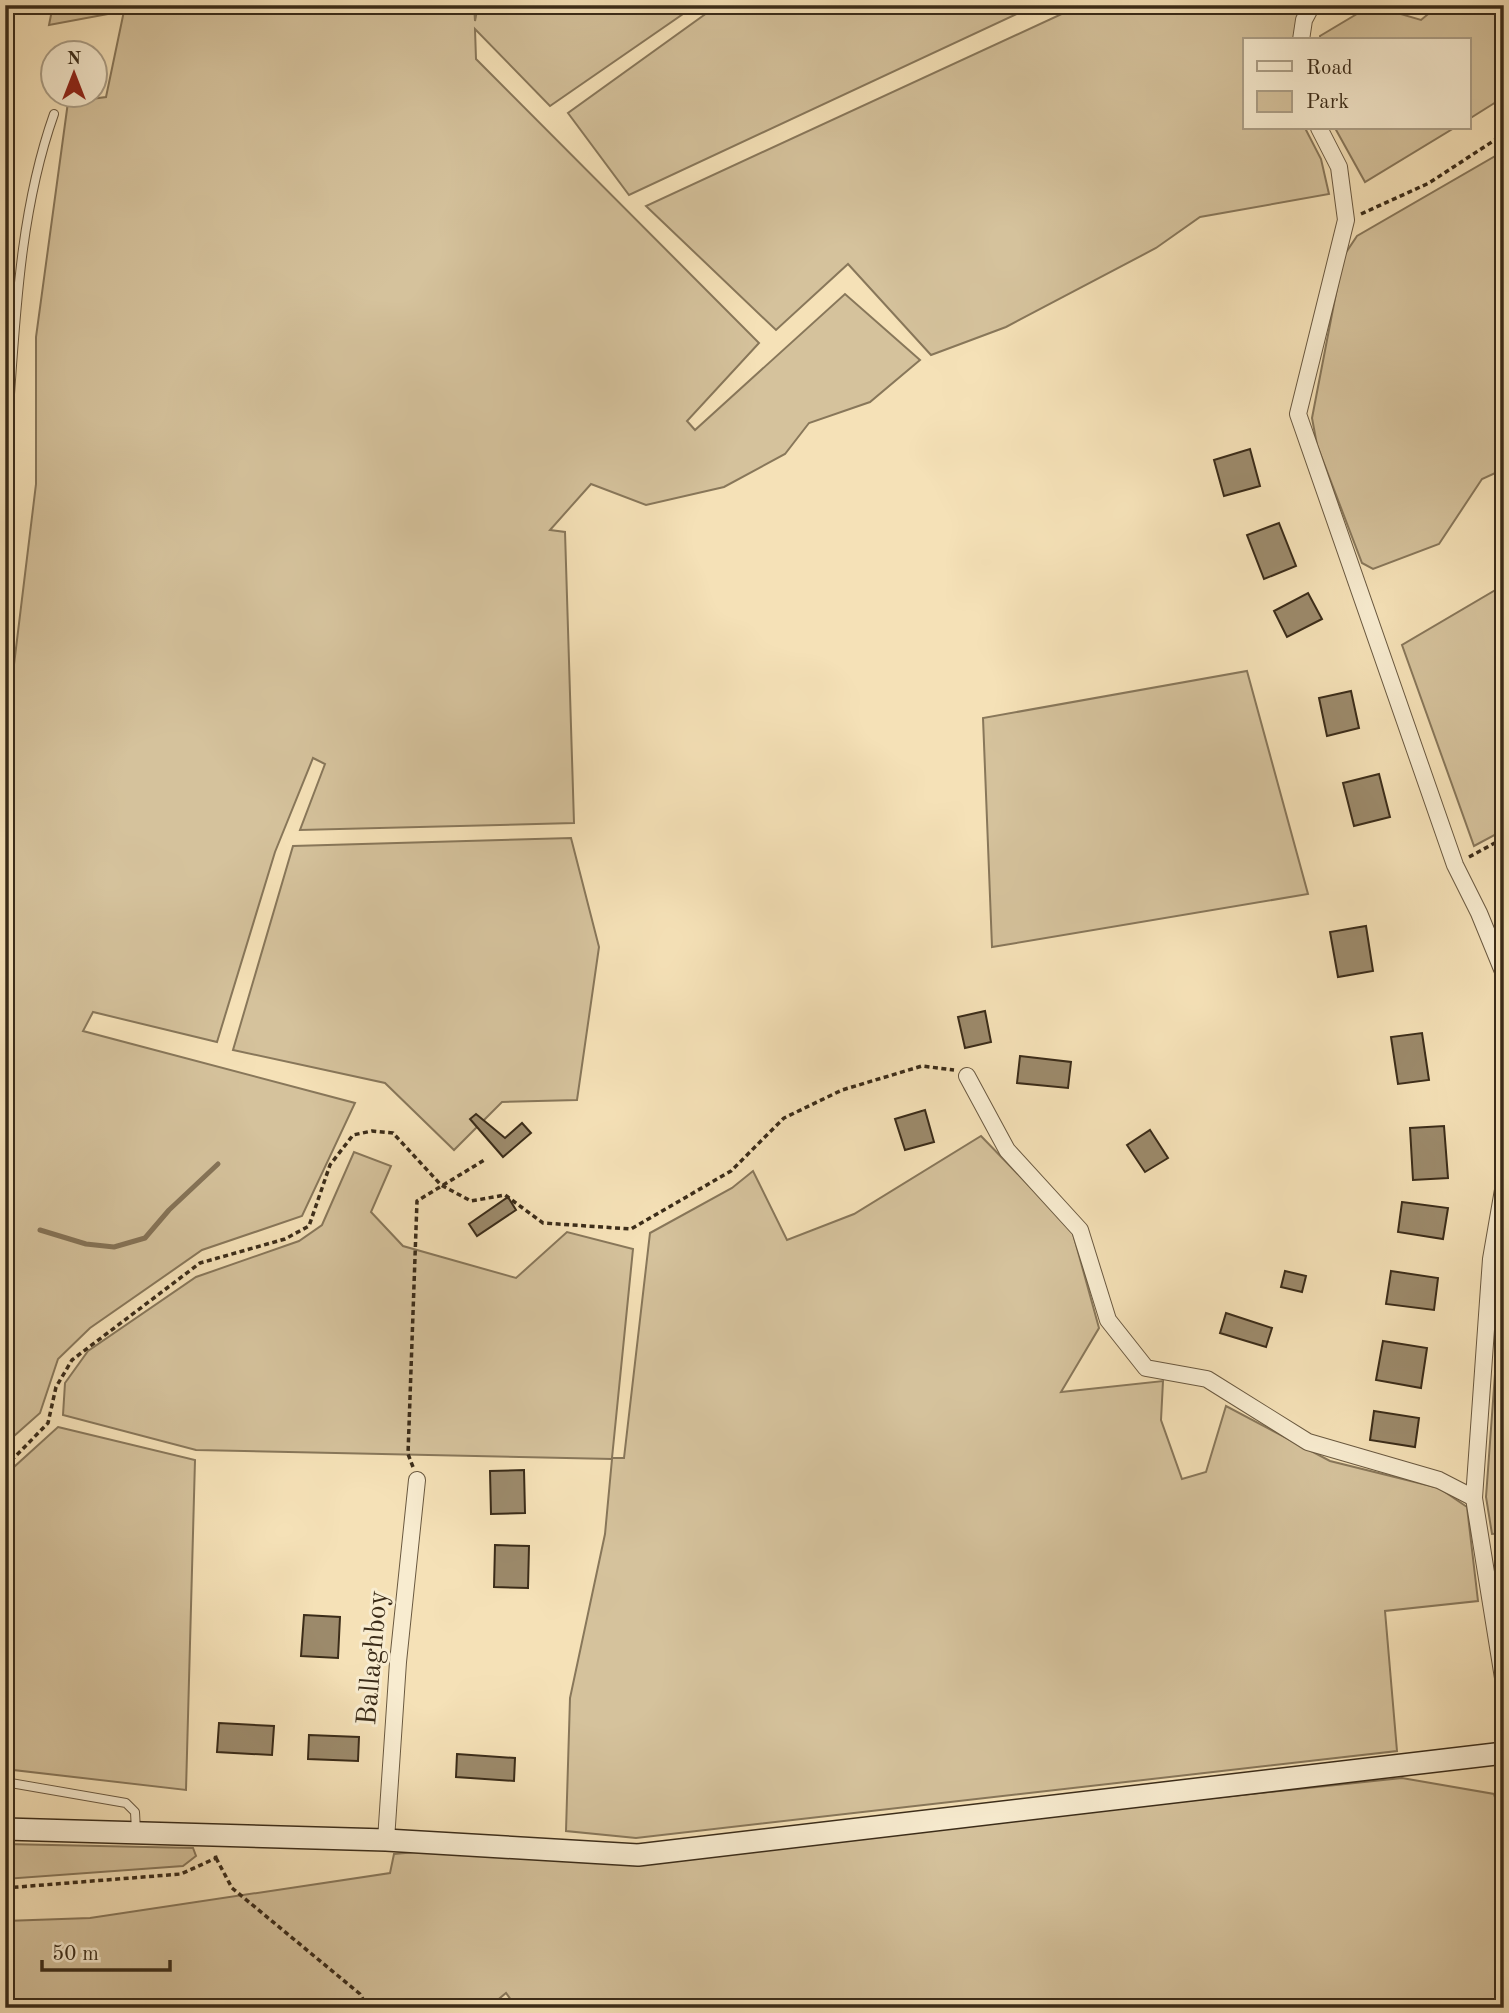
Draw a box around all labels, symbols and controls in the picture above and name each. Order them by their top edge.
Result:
north arrow [38,38,108,108]
legend [1243,38,1470,130]
text: N [67,50,82,69]
text: Road [1306,58,1353,79]
text: Park [1306,92,1349,113]
street label: Ballaghboy [354,1589,394,1727]
scale bar [42,1929,170,1973]
text: 50 m [52,1944,99,1965]

